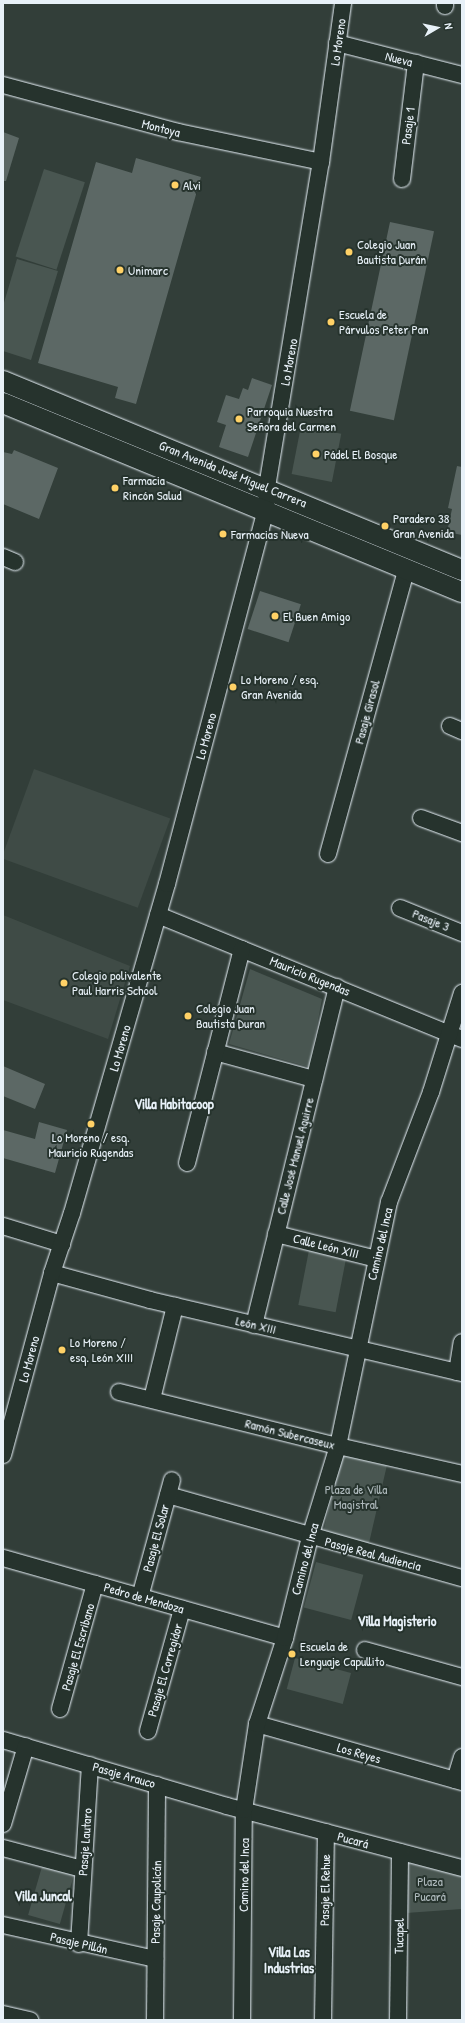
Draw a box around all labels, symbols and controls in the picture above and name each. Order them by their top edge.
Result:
north arrow [417,8,457,48]
street label: Lo Moreno [327,17,349,67]
text: N [441,22,456,30]
street label: Nueva [384,48,414,70]
street label: Pasaje 1 [398,106,418,146]
street label: Montoya [140,116,182,140]
place label: Alvi [183,177,201,193]
marker: Alvi [170,180,180,190]
place label: Colegio Juan Bautista Durán [357,237,426,268]
marker: Colegio Juan Bautista Durán [344,247,354,257]
place label: Unimarc [128,262,168,278]
marker: Unimarc [115,265,125,275]
place label: Escuela de Párvulos Peter Pan [339,307,429,338]
marker: Escuela de Párvulos Peter Pan [326,317,336,327]
street label: Lo Moreno [277,337,301,387]
place label: Parroquia Nuestra Señora del Carmen [247,404,336,435]
marker: Parroquia Nuestra Señora del Carmen [234,414,244,424]
street label: Gran Avenida José Miguel Carrera [157,437,309,511]
place label: Pádel El Bosque [324,446,397,462]
marker: Pádel El Bosque [311,449,321,459]
place label: Farmacia Rincón Salud [123,473,182,504]
marker: Farmacia Rincón Salud [110,483,120,493]
place label: Paradero 38 Gran Avenida [393,511,454,542]
marker: Paradero 38 Gran Avenida [380,521,390,531]
place label: Farmacias Nueva [231,526,309,542]
marker: Farmacias Nueva [218,529,228,539]
place label: El Buen Amigo [283,608,350,624]
marker: El Buen Amigo [270,611,280,621]
place label: Lo Moreno / esq. Gran Avenida [241,672,319,703]
street label: Pasaje Girasol [351,678,383,746]
marker: Lo Moreno / esq. Gran Avenida [228,682,238,692]
street label: Lo Moreno [192,711,220,761]
street label: Pasaje 3 [410,906,452,934]
street label: Mauricio Rugendas [268,953,352,999]
place label: Colegio polivalente Paul Harris School [72,968,162,999]
marker: Colegio polivalente Paul Harris School [59,978,69,988]
place label: Colegio Juan Bautista Duran [196,1001,265,1032]
marker: Colegio Juan Bautista Duran [183,1011,193,1021]
street label: Lo Moreno [106,1023,134,1073]
district label: Villa Habitacoop [134,1096,214,1112]
street label: Calle José Manuel Aguirre [273,1096,317,1216]
marker: Lo Moreno / esq. Mauricio Rugendas [86,1119,96,1129]
place label: Lo Moreno / esq. Mauricio Rugendas [48,1130,134,1161]
street label: Camino del Inca [364,1206,396,1282]
street label: Calle León XIII [292,1230,360,1262]
street label: León XIII [234,1313,278,1337]
street label: Lo Moreno [15,1334,43,1384]
place label: Lo Moreno / esq. León XIII [70,1335,133,1366]
marker: Lo Moreno / esq. León XIII [57,1345,67,1355]
street label: Ramón Subercaseux [243,1415,337,1453]
park label: Plaza de Villa Magistral [325,1482,387,1513]
street label: Pasaje El Solar [139,1502,173,1574]
street label: Camino del Inca [288,1521,322,1597]
street label: Pasaje Real Audiencia [323,1534,423,1574]
street label: Pedro de Mendoza [102,1579,186,1617]
street label: Pasaje El Escribano [58,1602,98,1692]
district label: Villa Magisterio [358,1613,436,1629]
street label: Pasaje El Corregidor [144,1622,186,1718]
place label: Escuela de Lenguaje Capullito [300,1639,384,1670]
marker: Escuela de Lenguaje Capullito [287,1649,297,1659]
street label: Los Reyes [335,1739,383,1767]
street label: Pasaje Arauco [91,1759,157,1791]
street label: Pasaje Lautaro [75,1808,95,1876]
street label: Pucará [336,1828,370,1852]
street label: Camino del Inca [236,1838,252,1912]
street label: Pasaje El Rehue [317,1854,333,1926]
street label: Pasaje Caupolicán [147,1860,165,1944]
park label: Plaza Pucará [414,1874,446,1905]
district label: Villa Juncal [14,1888,72,1904]
street label: Tucapel [391,1918,407,1954]
street label: Pasaje Pillán [49,1929,109,1957]
district label: Villa Las Industrias [264,1944,314,1976]

